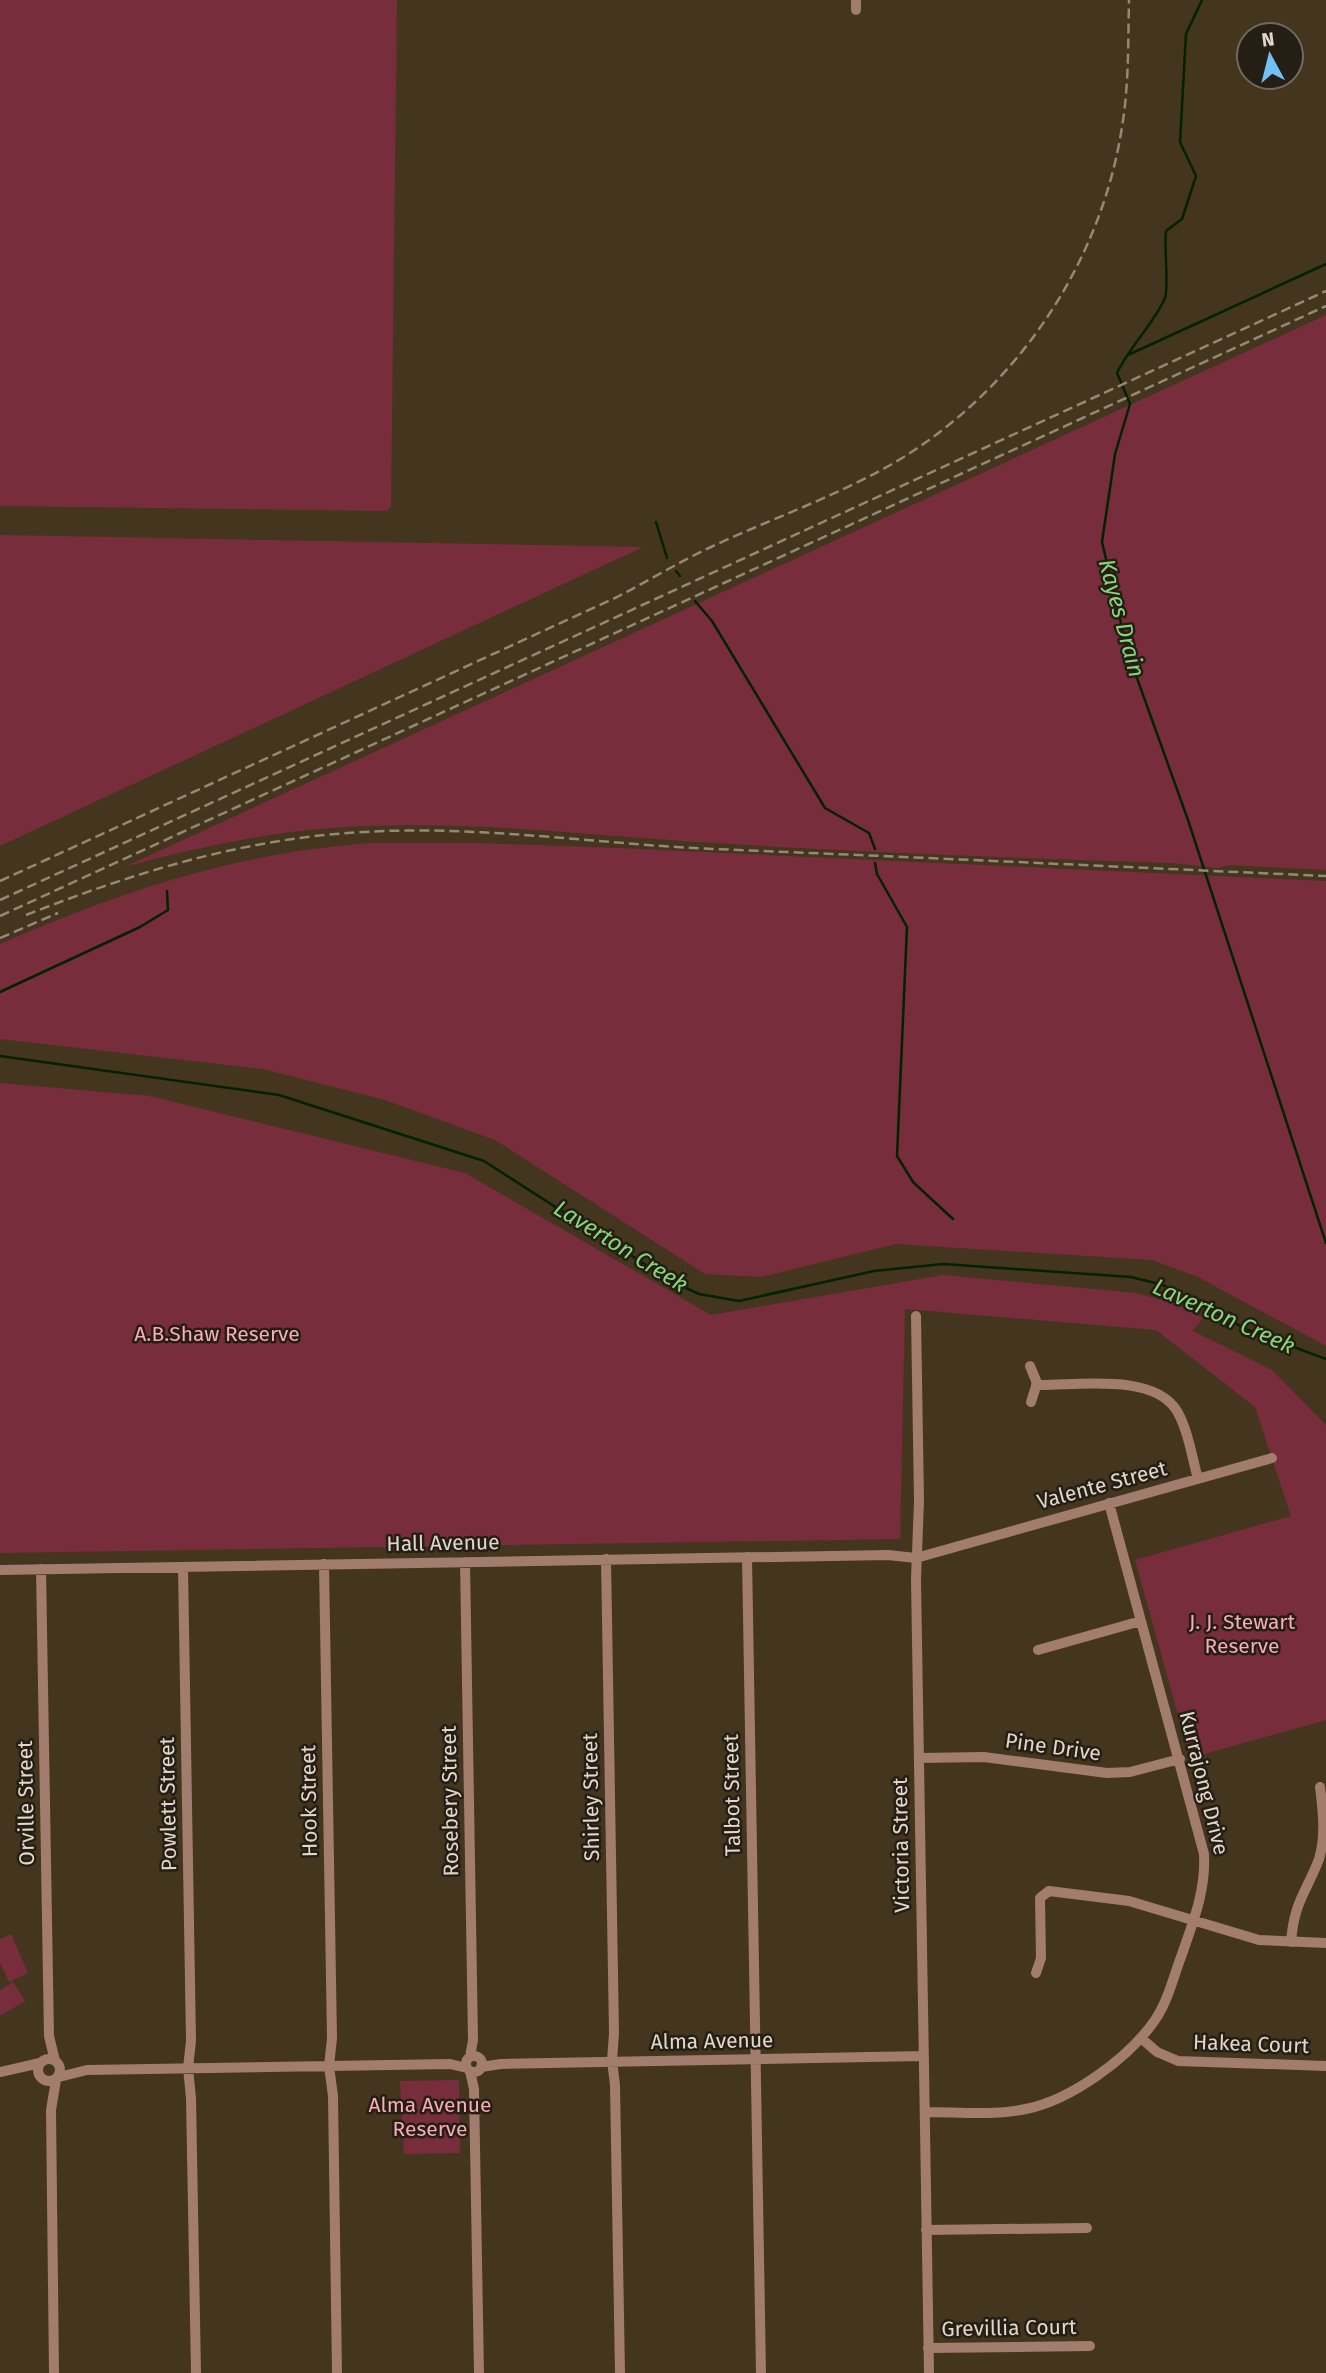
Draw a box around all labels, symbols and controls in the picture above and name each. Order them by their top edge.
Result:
north arrow [1235,21,1305,91]
text: N [1260,27,1276,52]
water label: Kayes Drain [1093,556,1151,680]
water label: Laverton Creek [549,1194,693,1298]
water label: Laverton Creek [1149,1272,1299,1360]
park label: A.B.Shaw Reserve [134,1321,300,1347]
street label: Valente Street [1034,1455,1170,1515]
street label: Hall Avenue [386,1529,500,1557]
park label: J. J. Stewart Reserve [1189,1609,1295,1659]
street label: Kurrajong Drive [1174,1708,1234,1858]
street label: Rosebery Street [436,1725,464,1877]
street label: Pine Drive [1003,1727,1103,1767]
street label: Shirley Street [577,1732,605,1861]
street label: Talbot Street [718,1733,746,1856]
street label: Powlett Street [154,1736,182,1871]
street label: Orville Street [12,1740,40,1866]
street label: Hook Street [295,1744,323,1857]
street label: Victoria Street [887,1777,915,1913]
street label: Alma Avenue [650,2027,774,2055]
street label: Hakea Court [1193,2029,1310,2059]
park label: Alma Avenue Reserve [369,2092,491,2142]
street label: Grevillia Court [941,2314,1077,2342]

